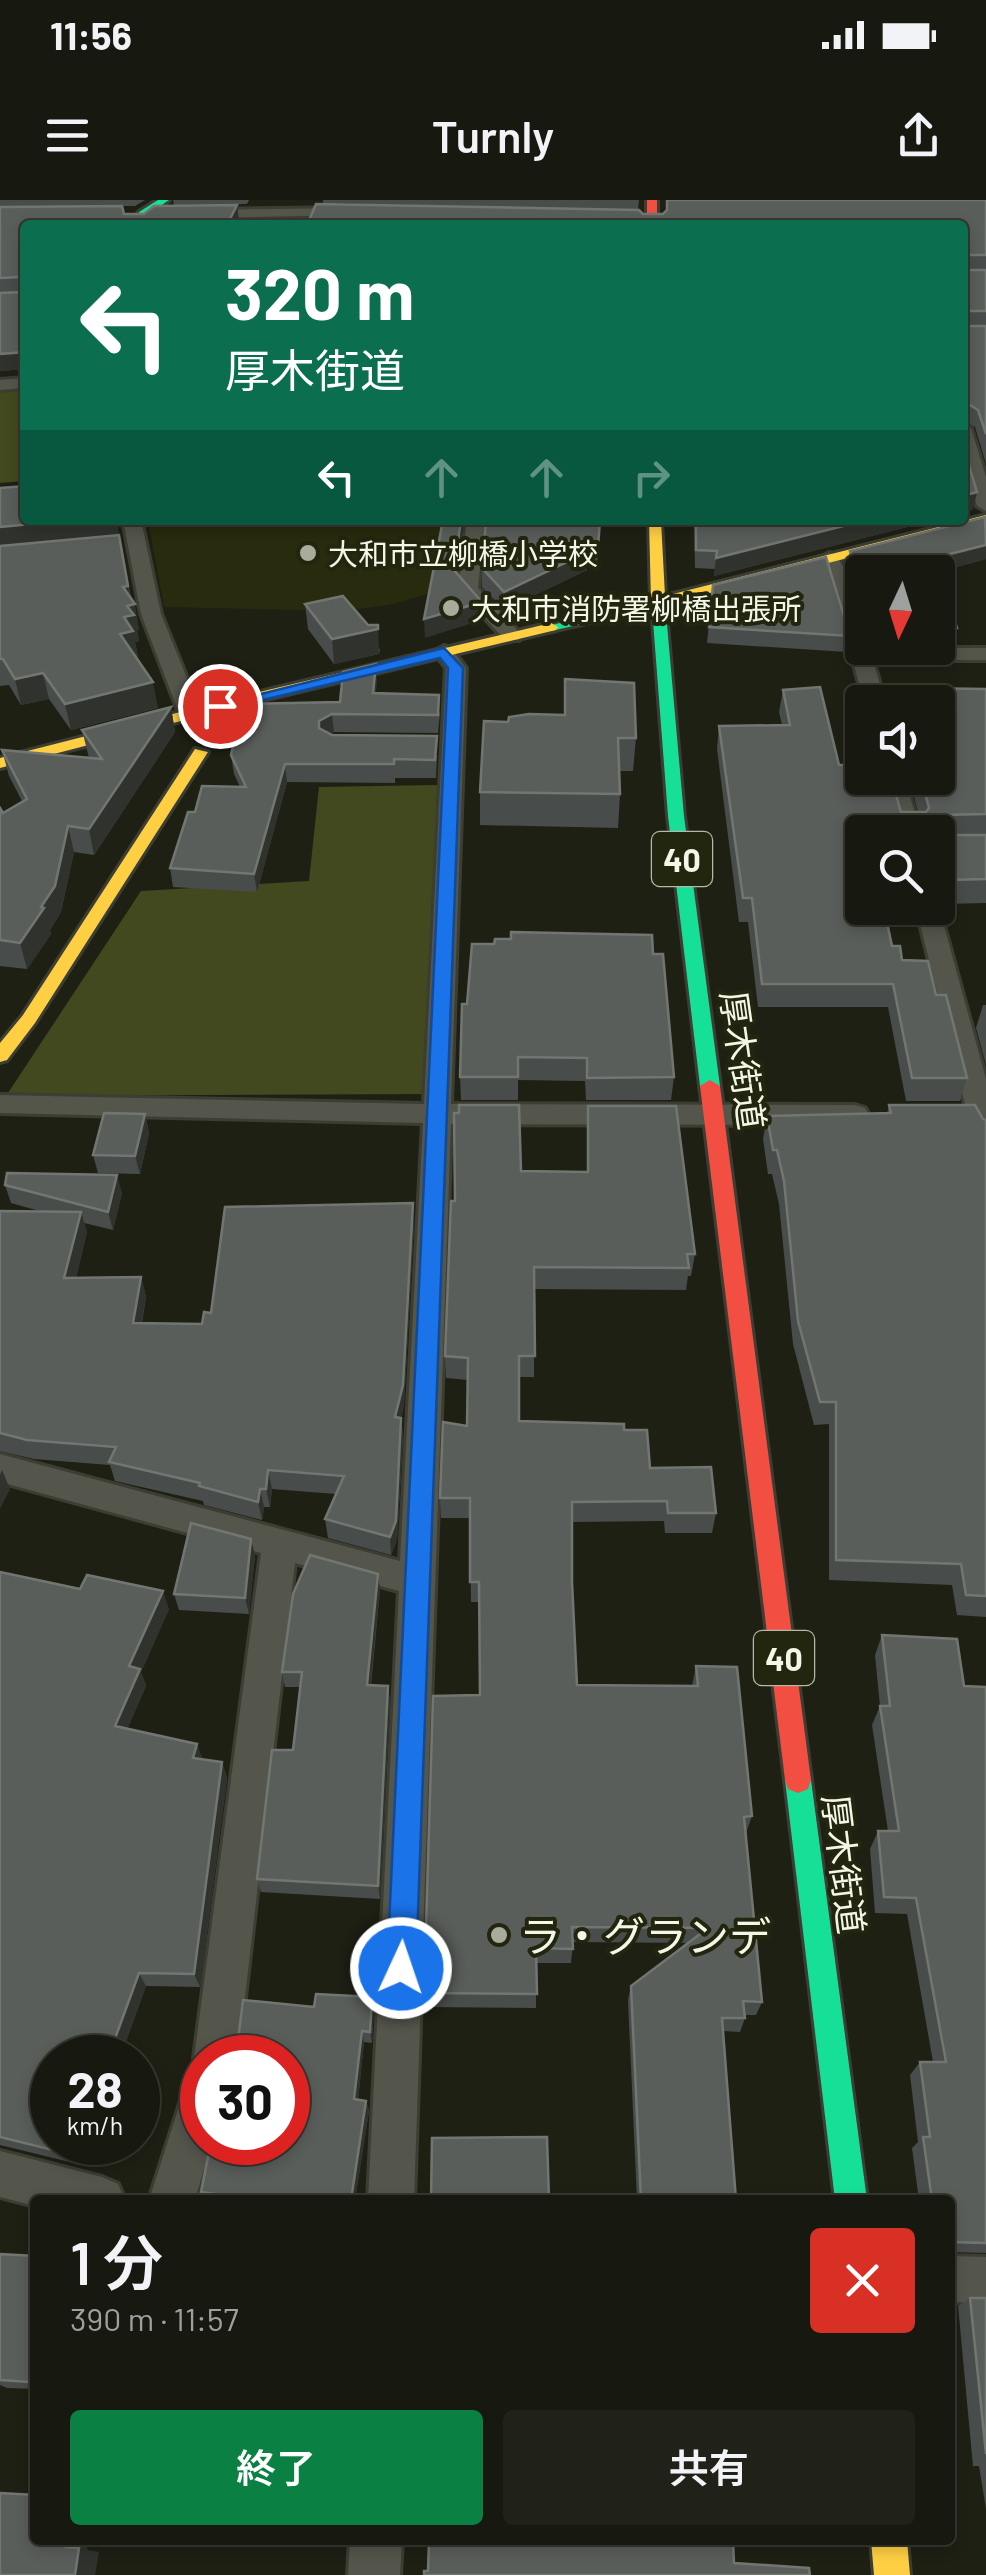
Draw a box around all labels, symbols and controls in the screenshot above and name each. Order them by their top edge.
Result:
text: 11:56 [50,12,132,58]
icon: menu [40,108,95,163]
text: Turnly [432,108,554,162]
icon: share [891,108,946,163]
text: 320 m [225,250,414,334]
icon: left [60,260,190,390]
text: 厚木街道 [225,342,405,396]
icon: left [309,450,364,505]
icon: ahead [414,450,469,505]
icon: ahead [519,450,574,505]
icon: right [624,450,679,505]
place label: 大和市立柳橋小学校 [328,535,598,571]
marker: 大和市立柳橋小学校 [297,542,319,564]
north arrow [845,555,955,665]
map controls [845,555,955,925]
place label: 大和市消防署柳橋出張所 [471,590,801,626]
marker: 大和市消防署柳橋出張所 [440,597,462,619]
pin [178,664,263,749]
icon: arrive [193,679,248,734]
button: sound [845,685,955,795]
button: search [845,815,955,925]
road number: 40 [652,832,712,886]
street label: 厚木街道 [713,988,775,1132]
road number: 40 [754,1631,814,1685]
street label: 厚木街道 [816,1792,874,1936]
place label: ラ・グランデ [519,1910,771,1960]
position arrow [349,1916,453,2020]
marker: ラ・グランデ [488,1924,510,1946]
speed limit sign: 30 [180,2035,310,2165]
text: 28 [67,2058,123,2118]
text: km/h [67,2110,123,2140]
text: 1 分 [70,2225,163,2297]
button: close [810,2228,915,2333]
text: 390 m · 11:57 [70,2299,239,2337]
button: 終了 [70,2410,483,2525]
button: 共有 [503,2410,915,2525]

